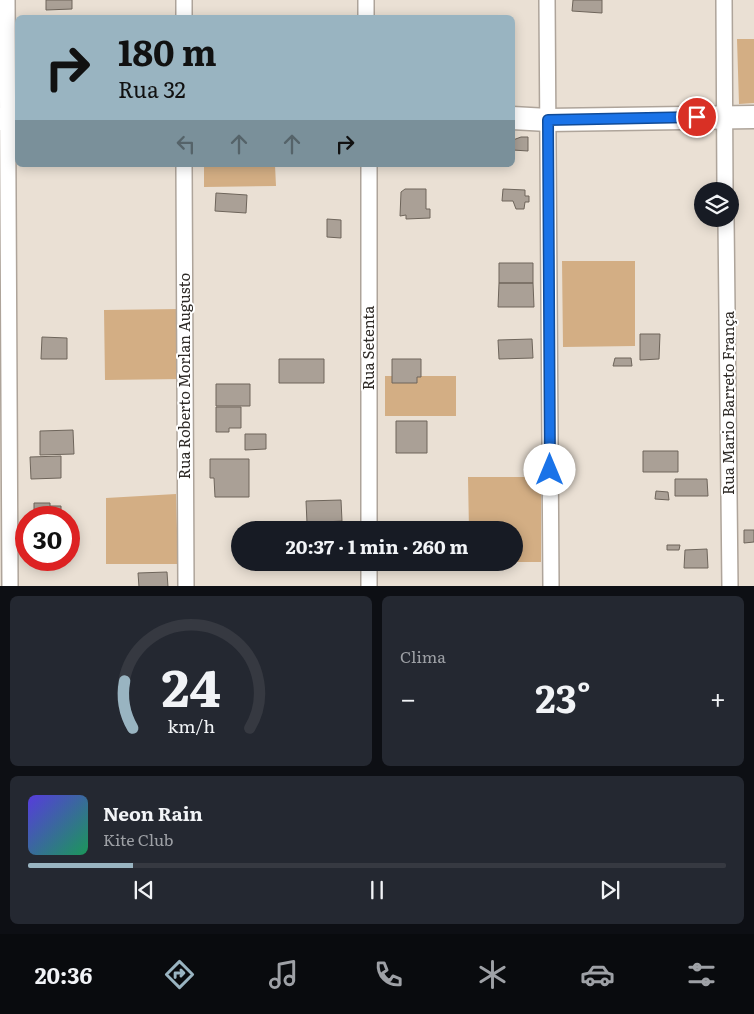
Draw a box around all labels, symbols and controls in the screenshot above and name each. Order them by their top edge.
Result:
text: 180 m [118,25,217,77]
icon: right [35,35,100,100]
text: Rua 32 [118,72,186,105]
pin [676,96,718,138]
icon: arrive [683,103,711,131]
icon: left [172,130,200,158]
icon: ahead [225,130,253,158]
icon: ahead [278,130,306,158]
icon: right [331,130,359,158]
map controls [694,182,739,227]
button: layers [694,182,739,227]
street label: Rua Roberto Morlan Augusto [172,273,195,479]
street label: Rua Setenta [356,305,379,390]
street label: Rua Mario Barreto França [716,310,739,495]
position arrow [523,443,575,495]
speed limit sign: 30 [15,506,80,571]
text: 20:37 · 1 min · 260 m [286,532,468,560]
text: Clima [400,644,446,668]
text: 24 [161,646,221,723]
text: 23° [535,668,591,725]
text: − [400,676,416,718]
text: + [710,676,726,718]
text: km/h [167,712,215,739]
text: Neon Rain [103,799,203,827]
text: Kite Club [103,827,174,851]
icon: previous [130,876,158,904]
icon: pause [363,876,391,904]
icon: next [596,876,624,904]
icon: directions [162,957,197,992]
icon: music [266,957,301,992]
icon: phone [371,957,406,992]
icon: climate [475,957,510,992]
icon: car [580,957,615,992]
icon: filters [684,957,719,992]
text: 20:36 [35,958,92,991]

